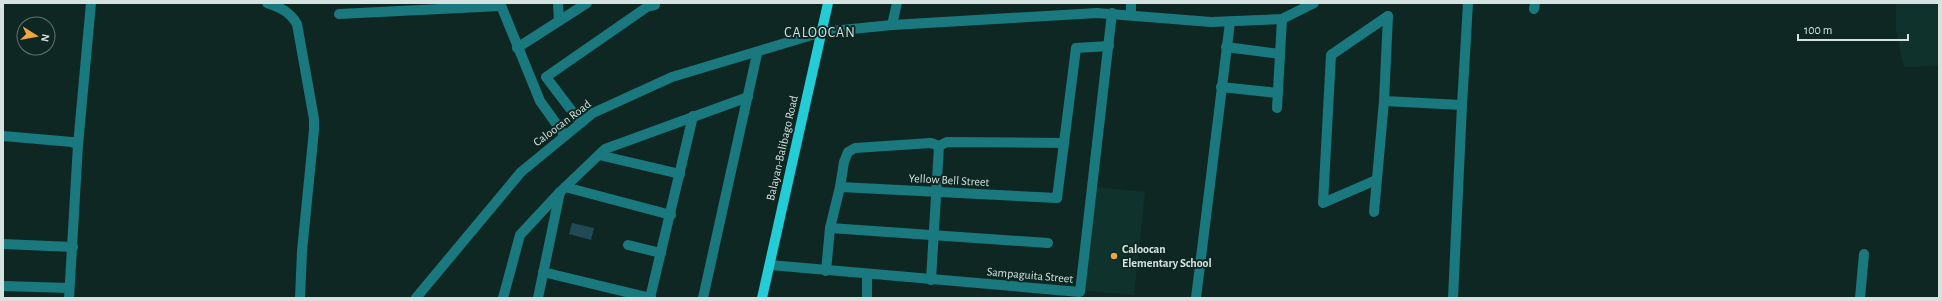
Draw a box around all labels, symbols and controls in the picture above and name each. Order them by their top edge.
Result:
north arrow [16,16,56,56]
scale bar [1798,16,1908,42]
text: 100 m [1804,24,1832,36]
district label: CALOOCAN [784,26,856,40]
text: N [39,33,51,43]
street label: Balayan-Balibago Road [764,94,801,202]
street label: Caloocan Road [531,98,593,148]
street label: Yellow Bell Street [908,172,990,188]
place label: Caloocan Elementary School [1122,243,1212,270]
marker: Caloocan Elementary School [1109,251,1119,261]
street label: Sampaguita Street [986,265,1074,285]

